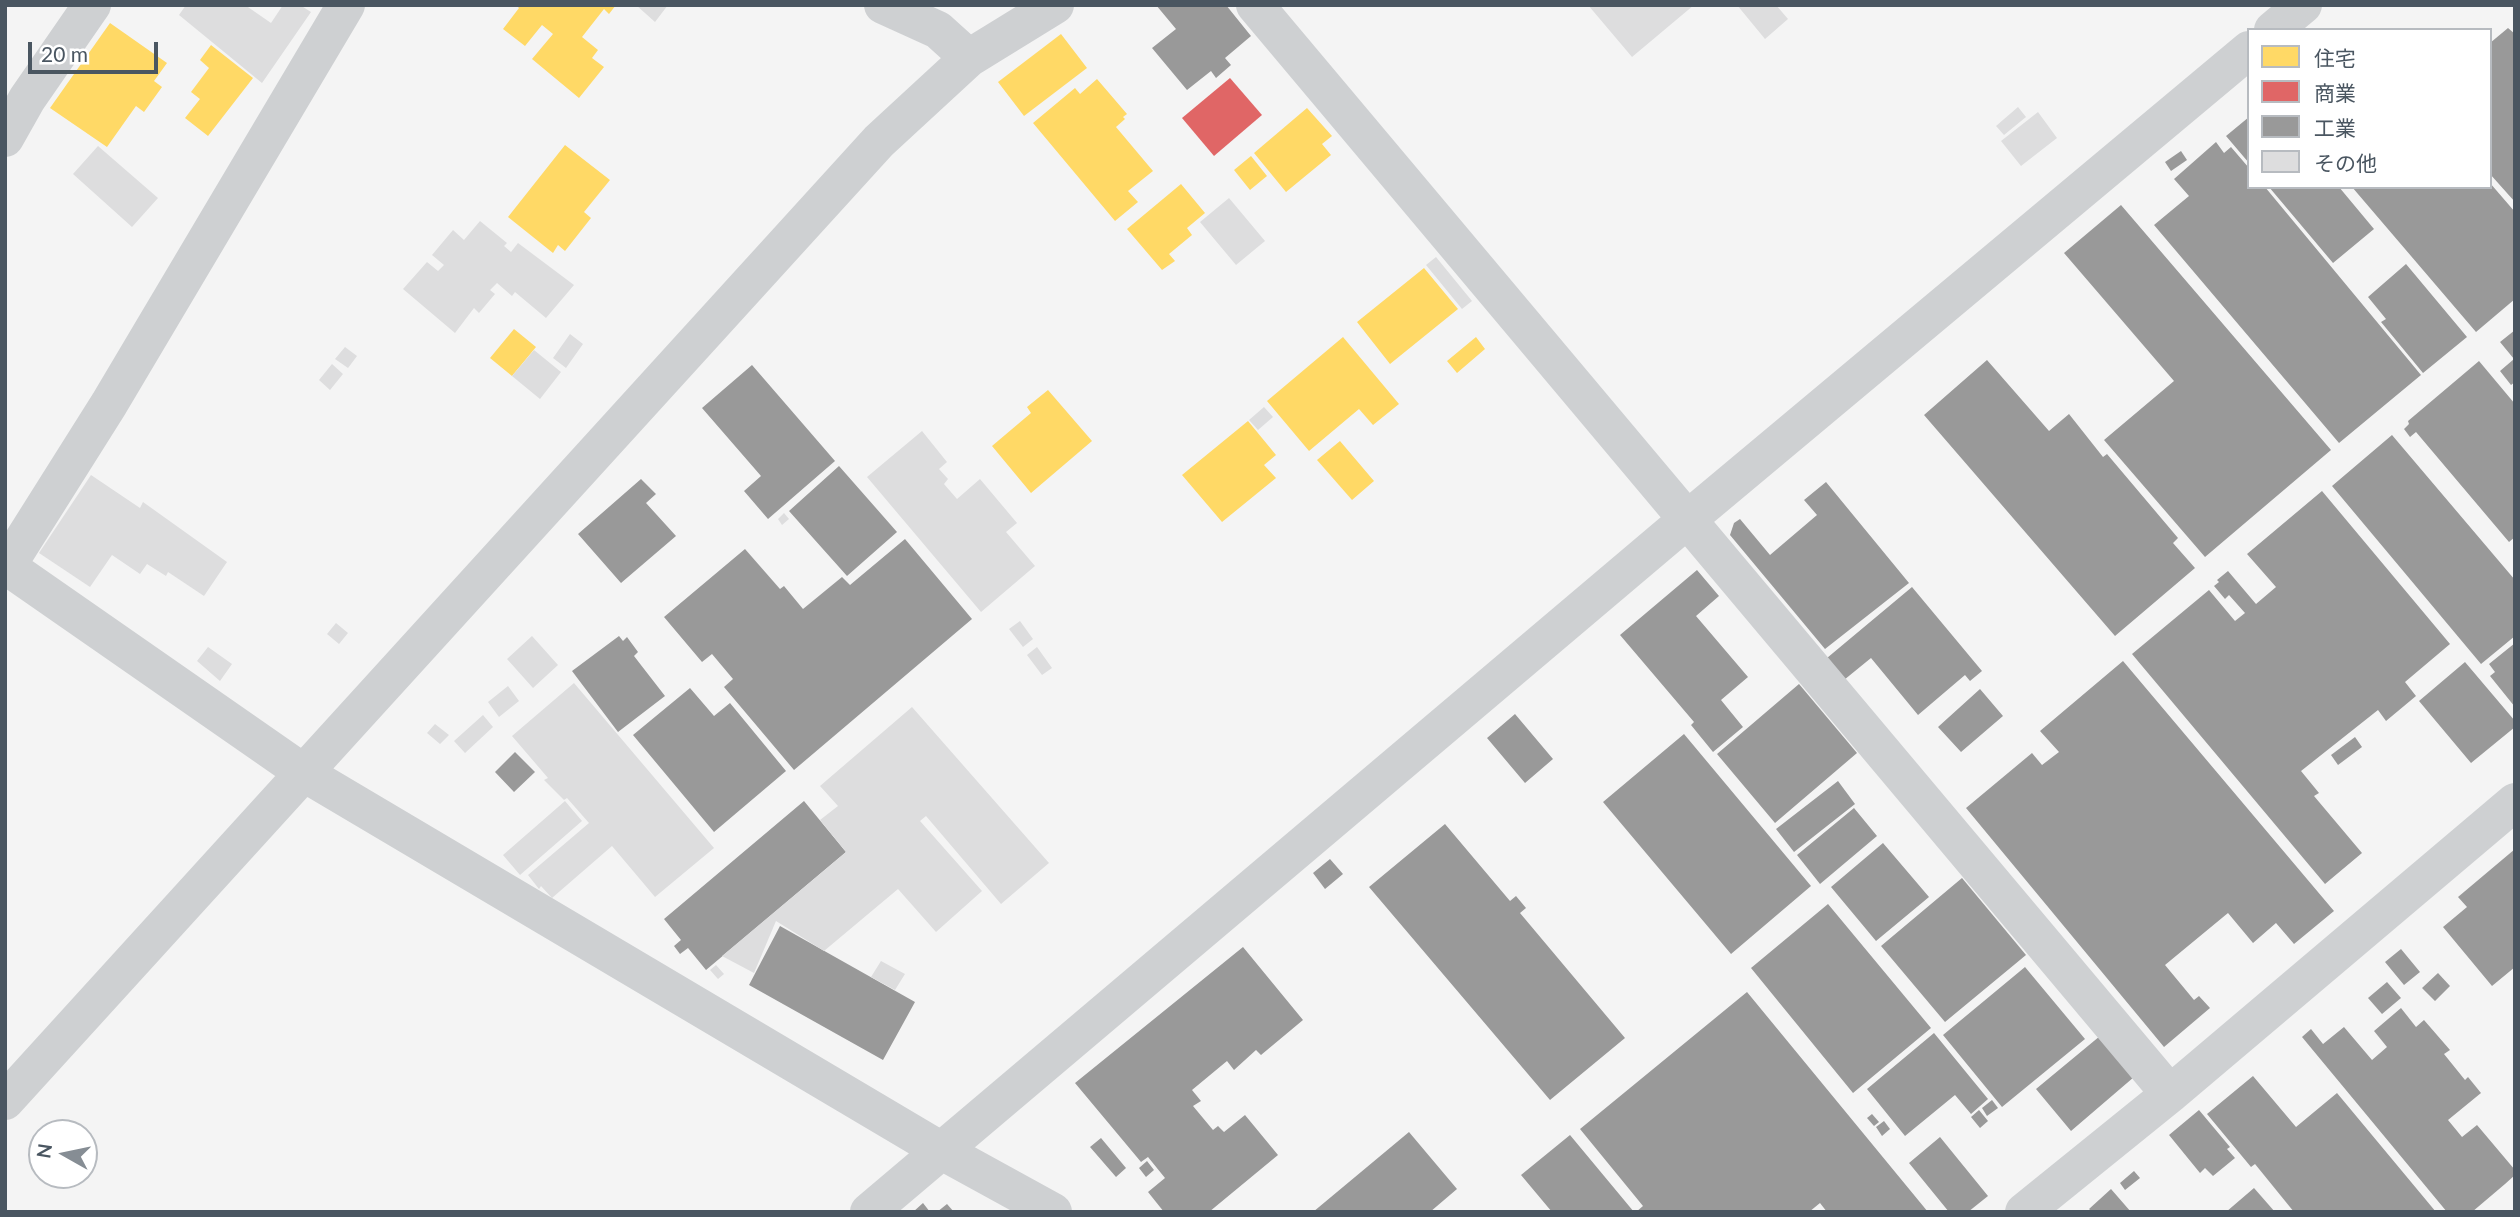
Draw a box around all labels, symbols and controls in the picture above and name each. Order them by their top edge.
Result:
scale bar [32,28,161,72]
legend [2247,28,2492,189]
text: 20 m [41,41,88,66]
text: 住宅 [2314,45,2356,70]
text: 商業 [2314,80,2356,105]
text: 工業 [2314,115,2356,140]
text: その他 [2314,150,2377,175]
north arrow [28,1119,98,1189]
text: N [31,1142,56,1160]

